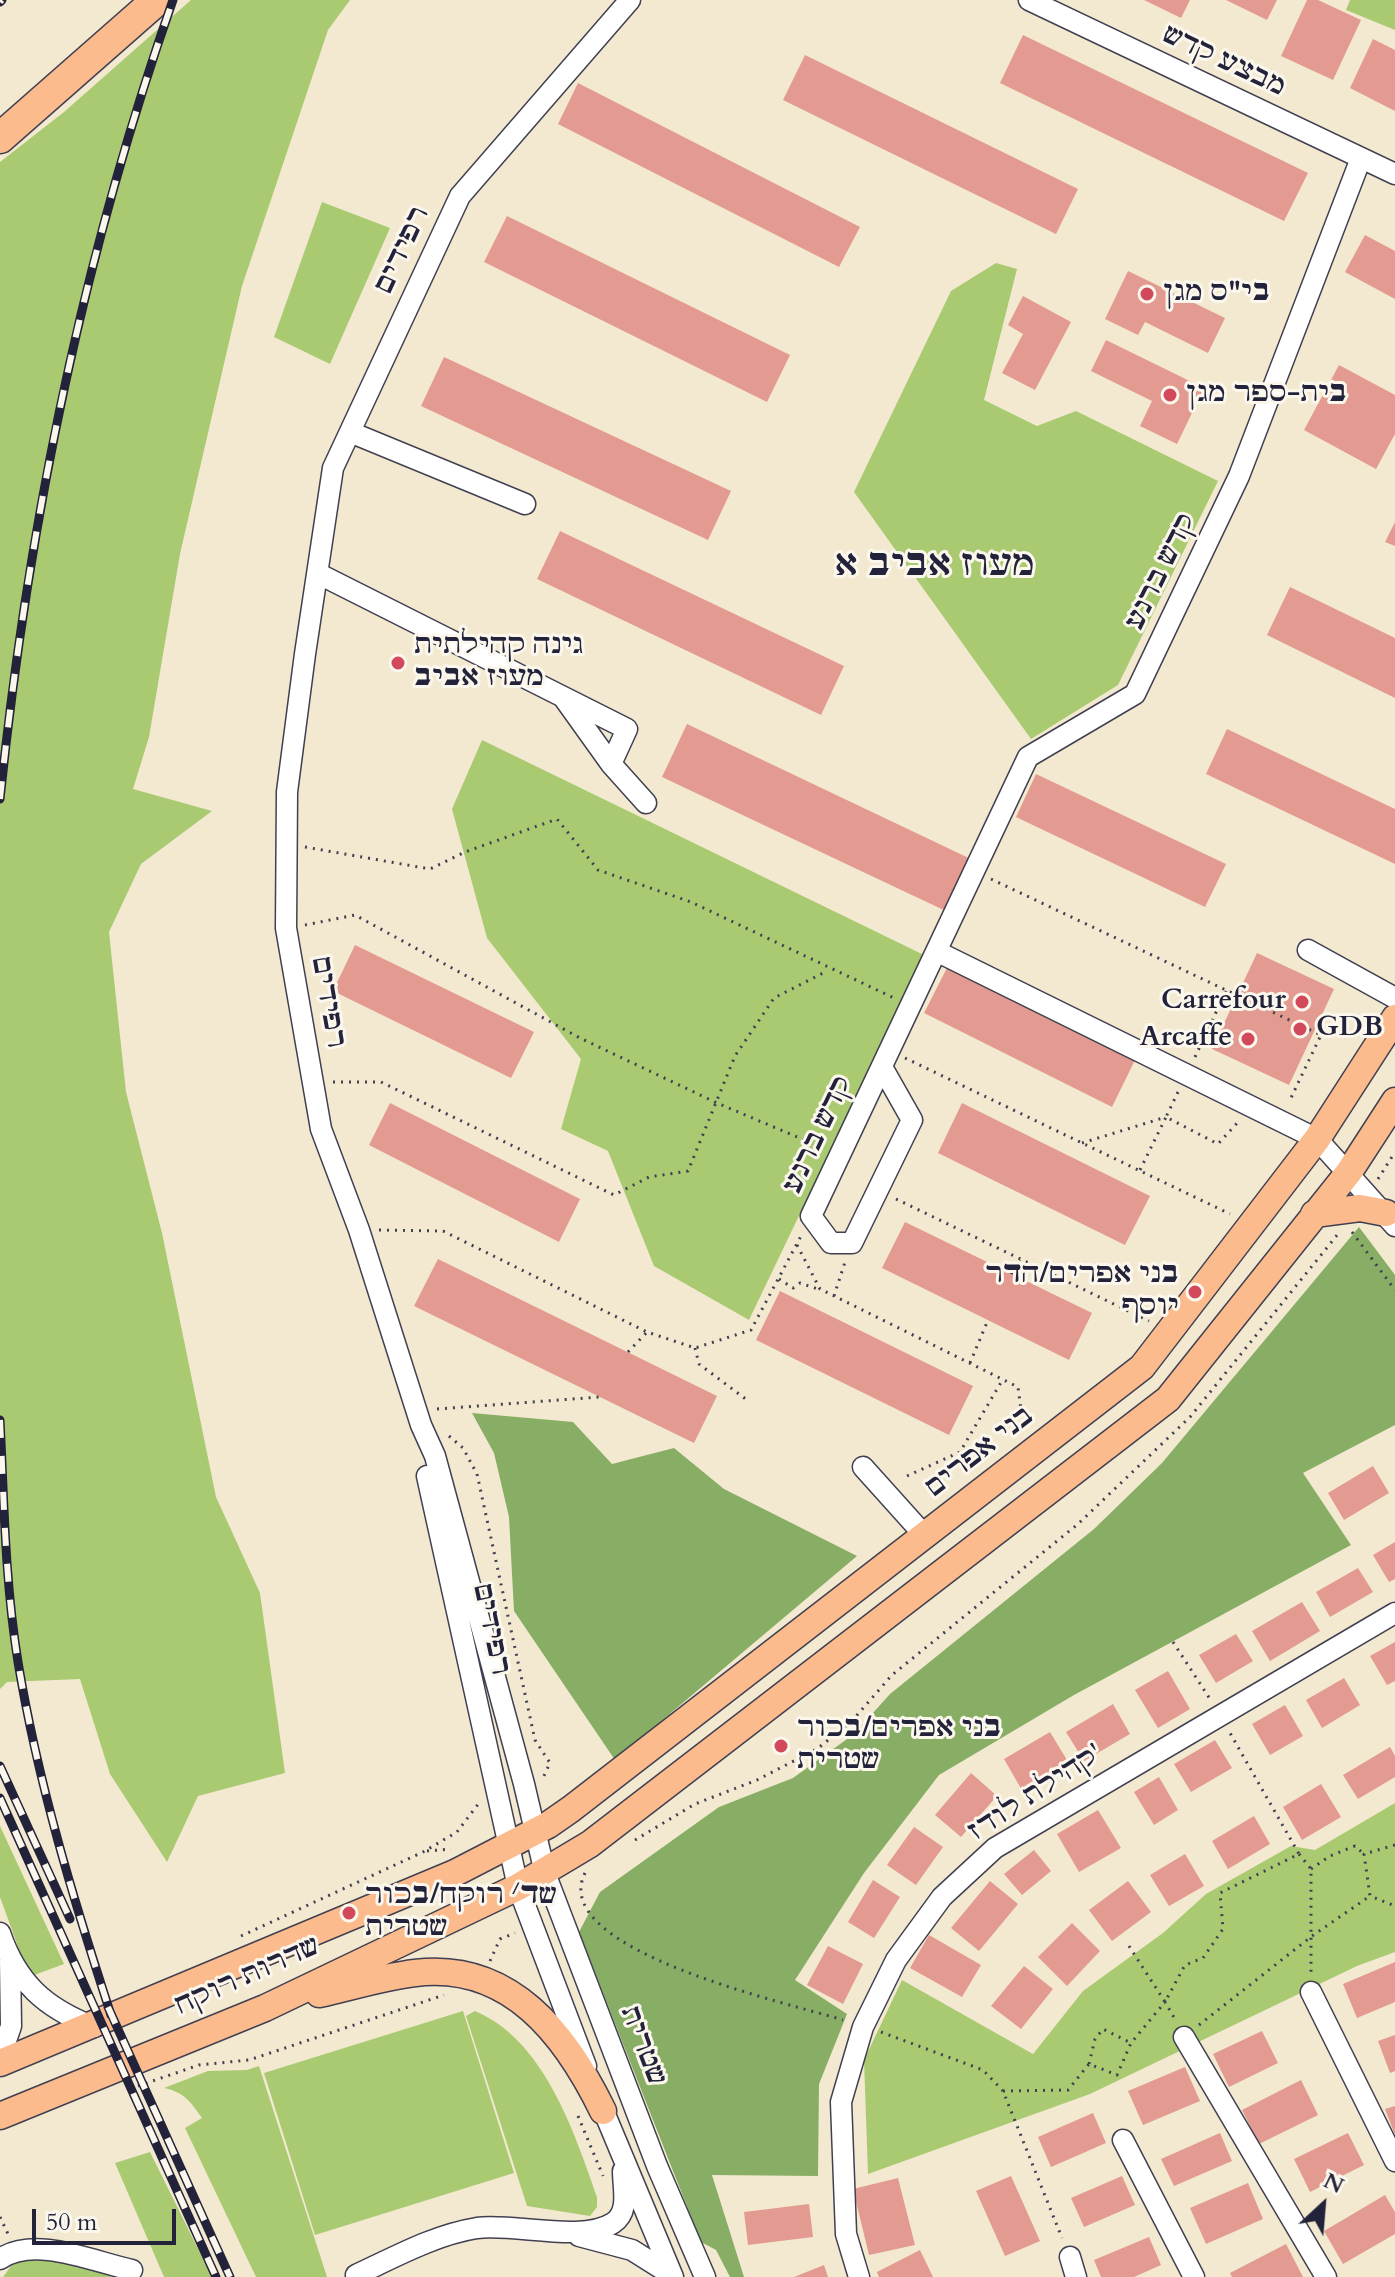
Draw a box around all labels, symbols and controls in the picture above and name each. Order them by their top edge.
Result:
street label: מבצע קדש [1157,19,1291,105]
street label: רפידים [368,202,438,300]
place label: בי"ס מגן [1163,277,1270,311]
marker: בי"ס מגן [1138,285,1156,303]
place label: בית-ספר מגן [1186,378,1347,412]
marker: בית-ספר מגן [1161,386,1179,404]
street label: קדש ברנע [1120,508,1204,636]
district label: מעוז אביב א [835,545,1035,589]
place label: גינה קהילתית מעוז אביב [414,630,584,696]
marker: גינה קהילתית מעוז אביב [389,654,407,672]
street label: רפידים [302,953,352,1051]
place label: Carrefour [1161,985,1286,1019]
marker: Carrefour [1293,993,1311,1011]
place label: GDB [1316,1012,1383,1046]
marker: GDB [1291,1020,1309,1038]
place label: Arcaffe [1140,1022,1232,1056]
marker: Arcaffe [1239,1030,1257,1048]
street label: קדש ברנע [777,1071,861,1199]
place label: בני אפרים/הדר יוסף [985,1259,1179,1325]
marker: בני אפרים/הדר יוסף [1186,1283,1204,1301]
street label: בני אפרים [919,1400,1041,1506]
street label: רפידים [464,1580,516,1678]
place label: בני אפרים/בכור שטרית [797,1713,1001,1779]
marker: בני אפרים/בכור שטרית [772,1737,790,1755]
street label: קהילת לודז' [962,1738,1110,1850]
place label: שד׳ רוקח/בכור שטרית [365,1880,557,1946]
marker: שד׳ רוקח/בכור שטרית [340,1904,358,1922]
street label: שדרות רוקח [171,1930,325,2024]
street label: שטרית [612,2002,672,2090]
north arrow [1283,2165,1363,2245]
text: N [1318,2166,1349,2201]
scale bar [36,2193,180,2243]
text: 50 m [46,2206,97,2239]

